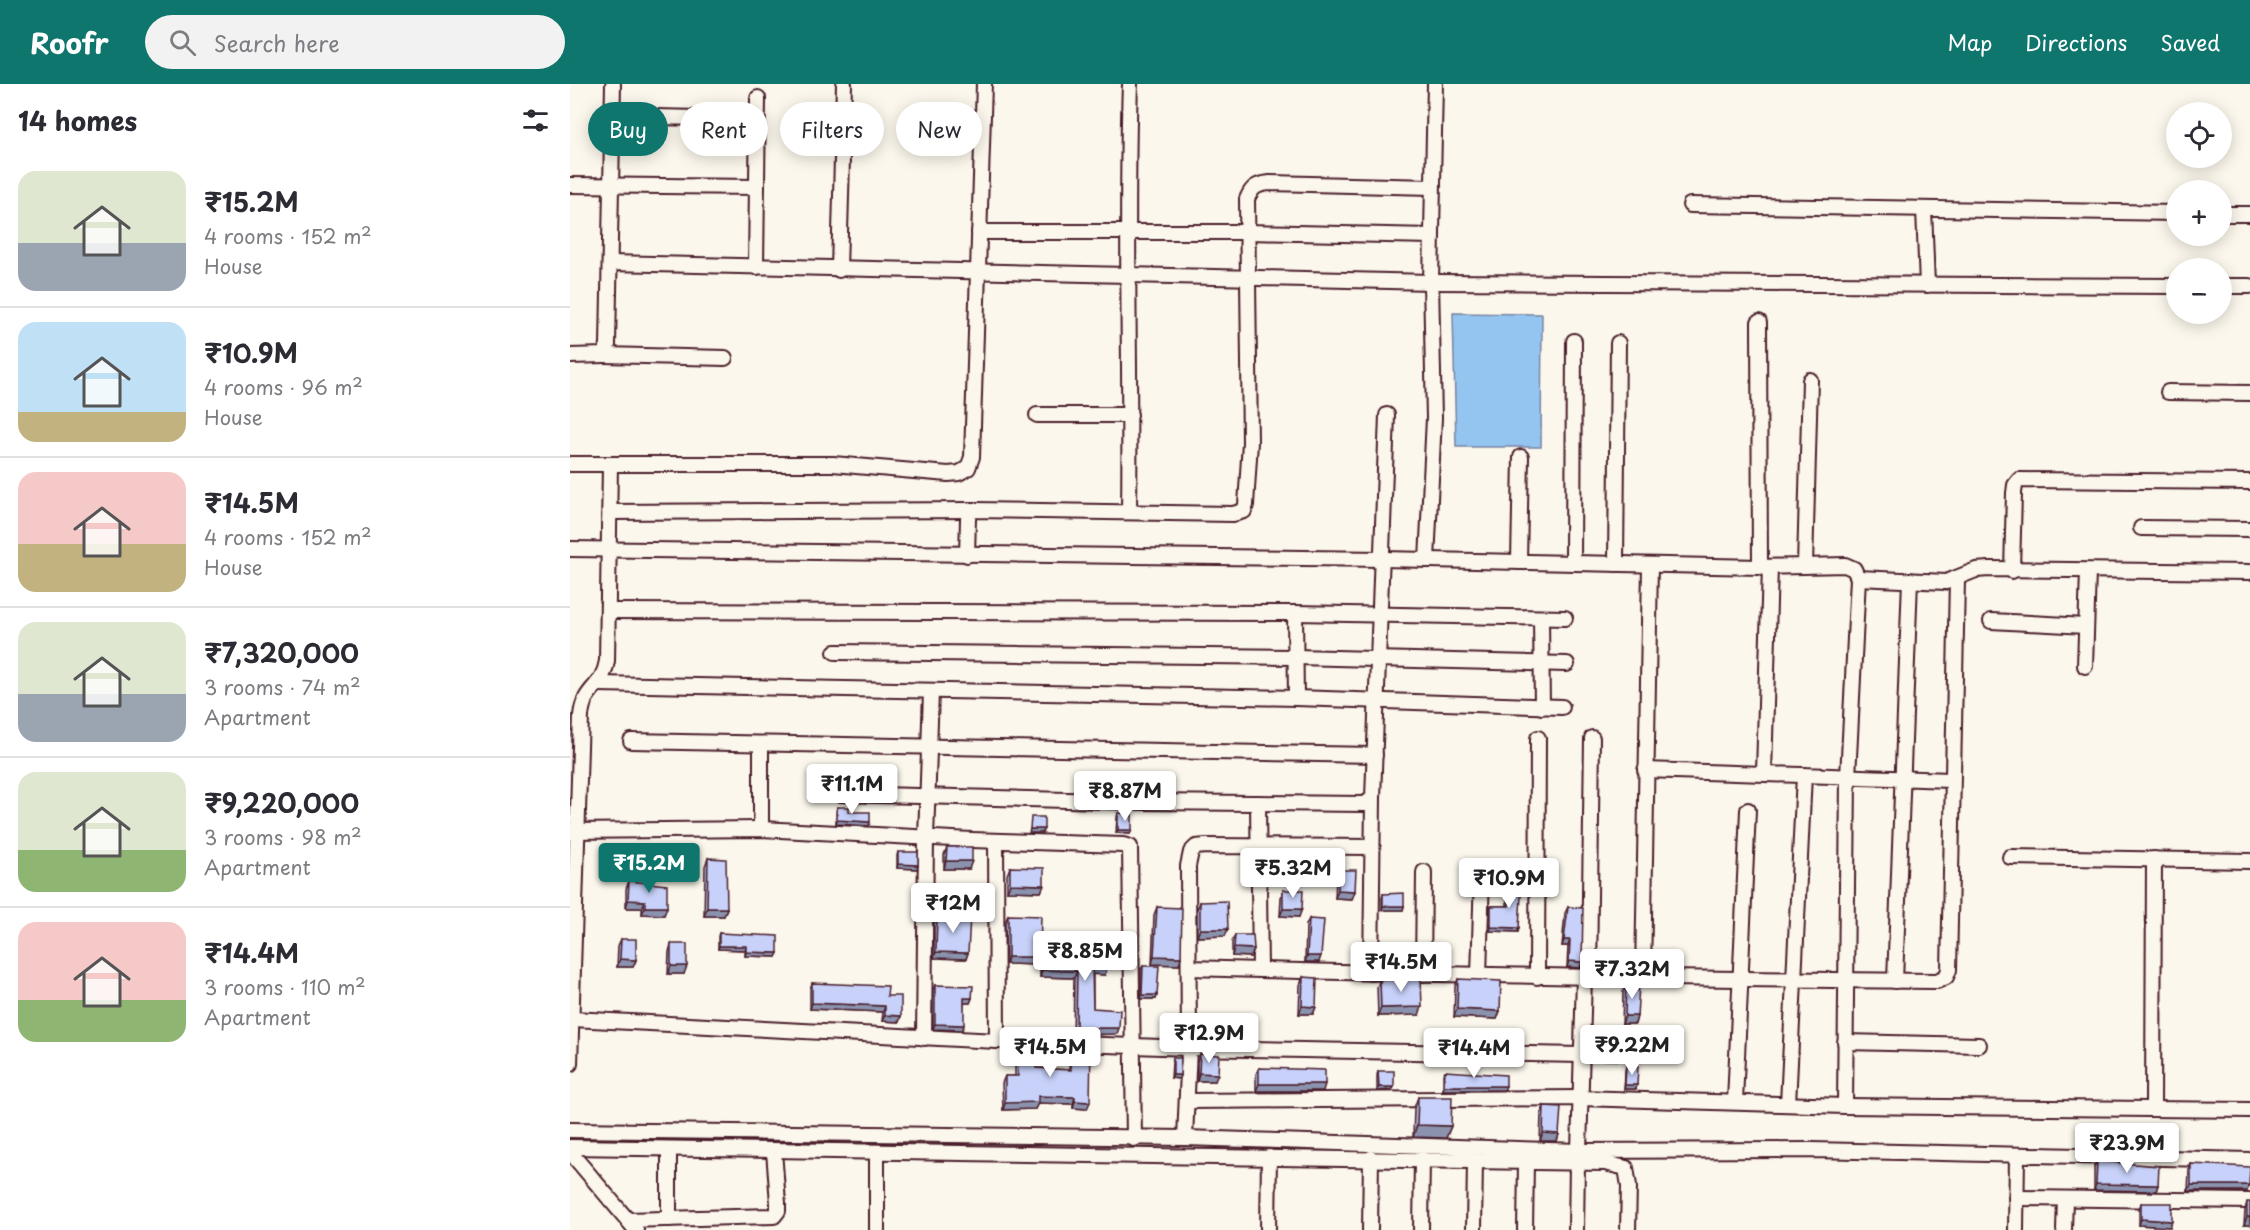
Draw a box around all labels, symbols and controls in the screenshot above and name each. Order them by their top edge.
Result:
search box [145,15,565,69]
text: Roofr [30,21,109,64]
icon: search [166,26,199,59]
text: Search here [214,26,339,59]
text: Map [1947,26,1992,58]
text: Directions [2025,26,2127,58]
text: Saved [2160,26,2220,58]
text: 14 homes [18,101,137,140]
chip: Buy [588,102,668,156]
chip: Rent [680,102,768,156]
chip: Filters [780,102,884,156]
chip: New [896,102,982,156]
map controls [2166,102,2232,324]
button: locate [2166,102,2232,168]
icon: filters [519,104,552,137]
button: + [2166,180,2232,246]
text: ₹15.2M [204,182,299,221]
icon: home [66,195,138,267]
text: 4 rooms · 152 m² [204,221,372,251]
text: House [204,251,263,281]
button: − [2166,258,2232,324]
text: ₹10.9M [204,333,298,372]
icon: home [66,346,138,418]
text: 4 rooms · 96 m² [204,372,363,402]
text: House [204,402,263,432]
text: ₹14.5M [204,483,299,522]
icon: home [66,496,138,568]
text: 4 rooms · 152 m² [204,522,372,552]
text: House [204,552,263,582]
text: ₹7,320,000 [204,633,359,672]
icon: home [66,646,138,718]
text: 3 rooms · 74 m² [204,672,361,702]
text: Apartment [204,702,311,732]
pin: ₹11.1M [803,764,901,815]
text: ₹11.1M [820,768,884,798]
pin: ₹8.87M [1076,771,1174,822]
text: ₹8.87M [1088,775,1162,805]
text: ₹9,220,000 [204,783,359,822]
icon: home [66,796,138,868]
text: 3 rooms · 98 m² [204,822,362,852]
pin: ₹15.2M [600,843,698,894]
text: ₹15.2M [613,847,685,877]
pin: ₹5.32M [1244,848,1342,899]
text: Apartment [204,852,311,882]
text: ₹5.32M [1254,852,1332,882]
pin: ₹10.9M [1460,858,1558,909]
text: ₹10.9M [1473,862,1545,892]
pin: ₹12M [917,883,989,934]
text: ₹12M [925,887,981,917]
pin: ₹8.85M [1036,931,1134,982]
text: ₹14.4M [204,933,299,972]
text: ₹8.85M [1047,935,1123,965]
pin: ₹14.5M [1352,942,1450,993]
icon: home [66,946,138,1018]
text: ₹14.5M [1365,946,1437,976]
pin: ₹7.32M [1583,949,1681,1000]
text: ₹7.32M [1594,953,1670,983]
text: 3 rooms · 110 m² [204,972,366,1002]
text: Apartment [204,1002,311,1032]
pin: ₹12.9M [1160,1013,1258,1064]
text: ₹12.9M [1173,1017,1245,1047]
pin: ₹9.22M [1583,1025,1681,1076]
pin: ₹14.5M [1001,1027,1099,1078]
pin: ₹14.4M [1425,1028,1523,1079]
text: ₹9.22M [1594,1029,1670,1059]
text: ₹14.5M [1014,1031,1086,1061]
text: ₹14.4M [1437,1032,1511,1062]
pin: ₹23.9M [2078,1123,2176,1174]
text: ₹23.9M [2089,1127,2165,1157]

